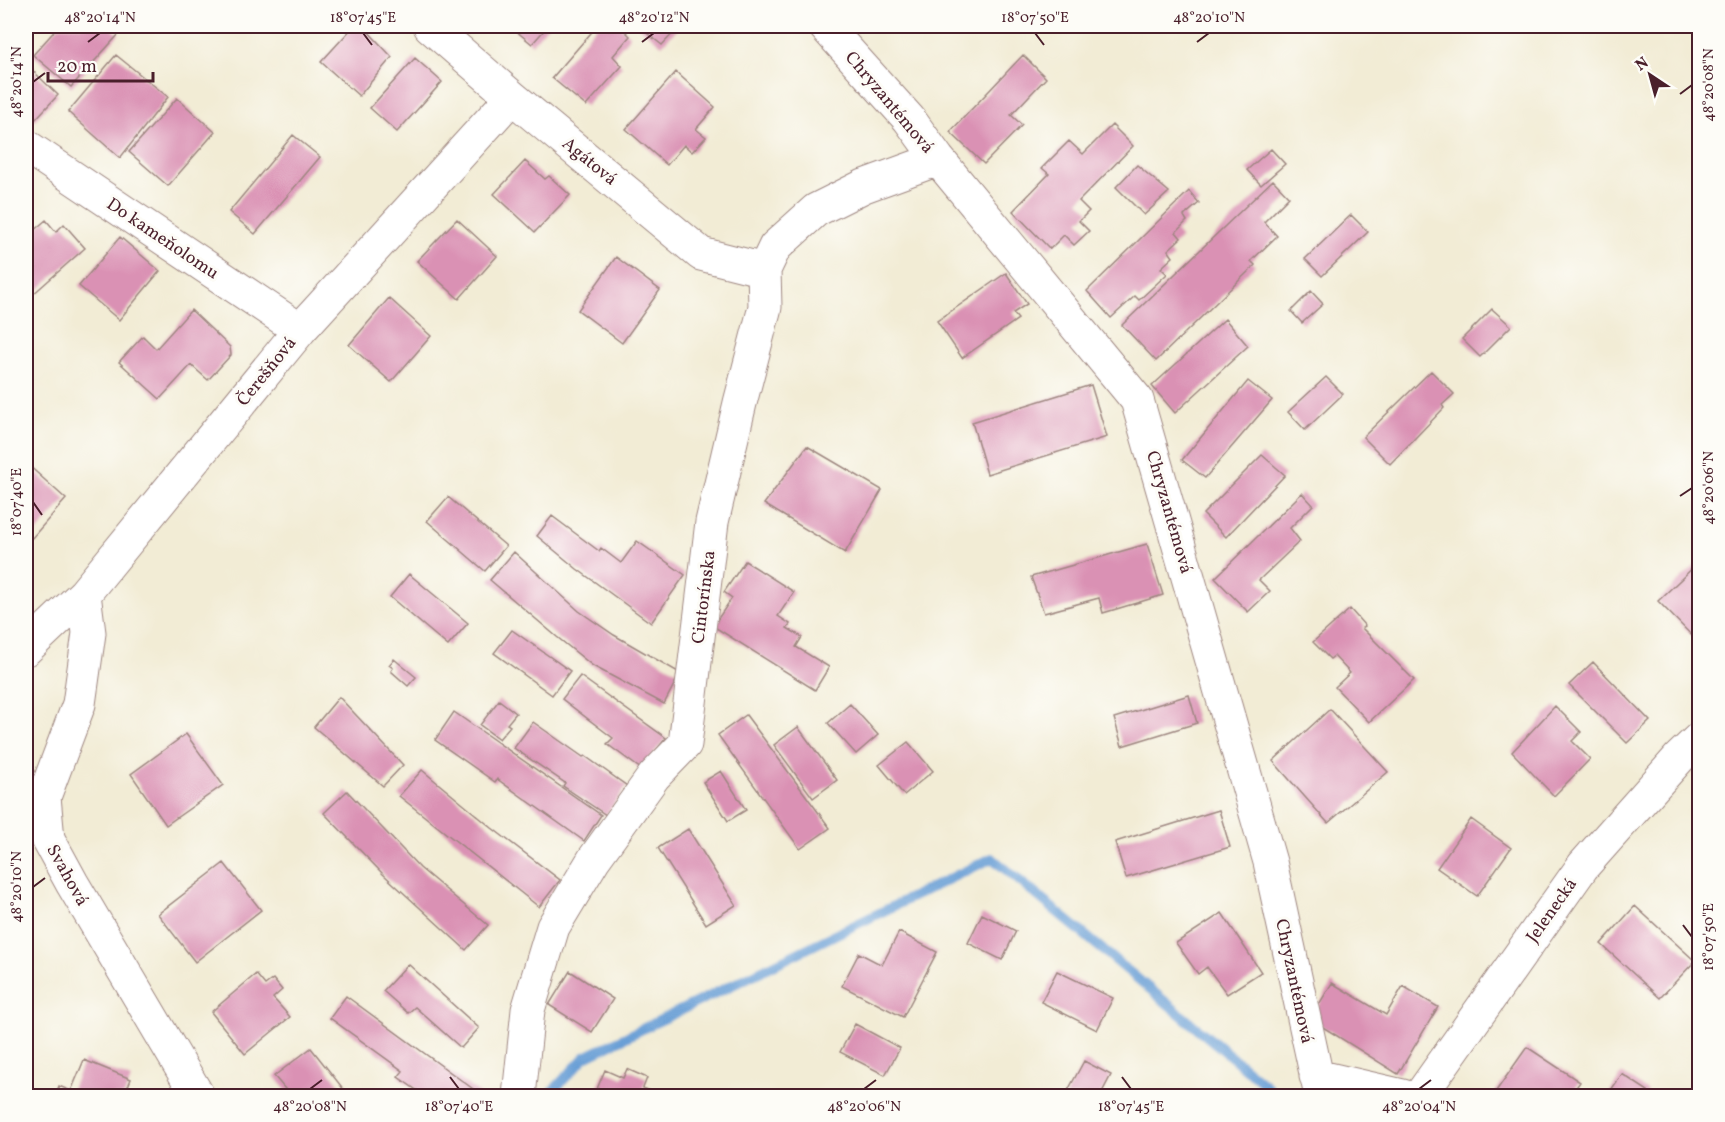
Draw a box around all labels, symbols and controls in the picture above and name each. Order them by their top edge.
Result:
text: 48°20'14"N [64,8,136,29]
text: 18°07'45"E [330,8,396,29]
text: 48°20'12"N [618,8,690,29]
text: 18°07'50"E [1001,8,1069,29]
text: 48°20'10"N [1173,8,1245,29]
scale bar [48,45,153,83]
north arrow [1620,45,1680,105]
text: 48°20'14"N [7,46,28,118]
street label: Chryzantémová [838,46,939,160]
text: 48°20'08"N [1699,48,1720,122]
text: N [1631,52,1654,77]
text: 20 m [57,55,97,80]
street label: Agátová [556,132,622,192]
street label: Do kameňolomu [101,192,223,286]
street label: Čerešňová [231,332,303,412]
street label: Chryzantémová [1139,448,1198,577]
text: 48°20'06"N [1699,451,1720,525]
text: 18°07'40"E [7,468,28,536]
street label: Cintorínska [686,549,723,645]
street label: Svahová [40,840,94,911]
text: 48°20'10"N [7,851,28,923]
street label: Jelenecká [1521,873,1584,948]
text: 18°07'50"E [1699,903,1720,971]
street label: Chryzantémová [1268,917,1319,1046]
text: 48°20'08"N [273,1097,347,1118]
text: 18°07'40"E [425,1097,493,1118]
text: 48°20'06"N [827,1097,901,1118]
text: 18°07'45"E [1098,1097,1164,1118]
text: 48°20'04"N [1382,1097,1456,1118]

